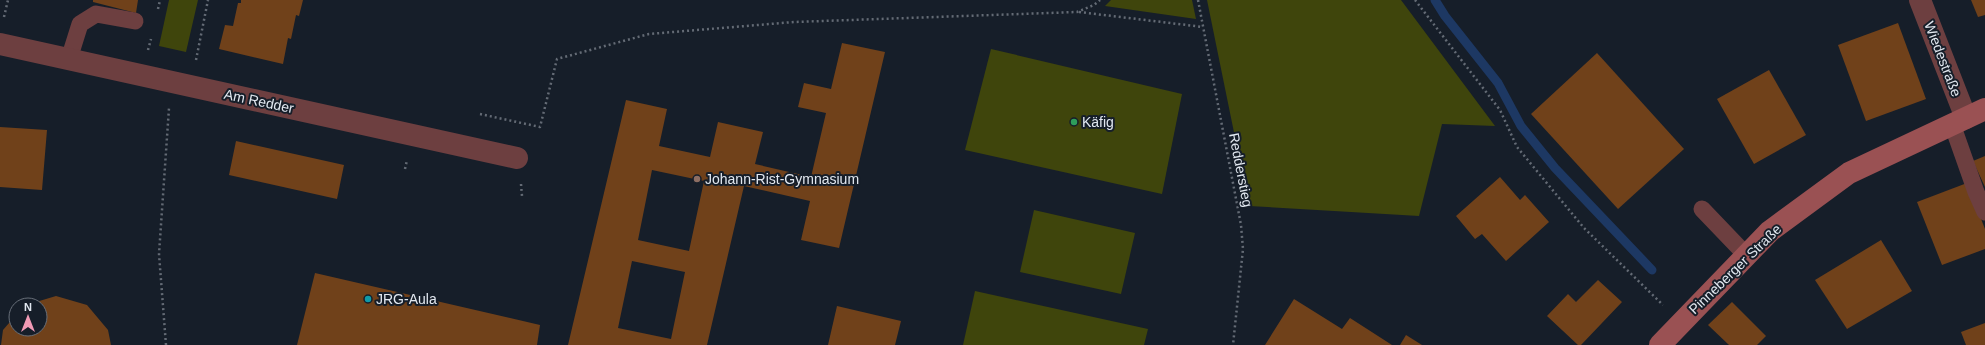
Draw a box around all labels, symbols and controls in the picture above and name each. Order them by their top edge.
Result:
street label: Wiedestraße [1921,19,1965,99]
street label: Am Redder [223,86,296,116]
place label: Käfig [1082,114,1114,130]
marker: Käfig [1069,117,1079,127]
street label: Redderstieg [1226,131,1256,209]
place label: Johann-Rist-Gymnasium [705,171,859,187]
marker: Johann-Rist-Gymnasium [692,174,702,184]
street label: Pinneberger Straße [1685,221,1785,317]
place label: JRG-Aula [376,291,437,307]
marker: JRG-Aula [363,294,373,304]
north arrow [8,297,48,337]
text: N [24,301,32,313]

